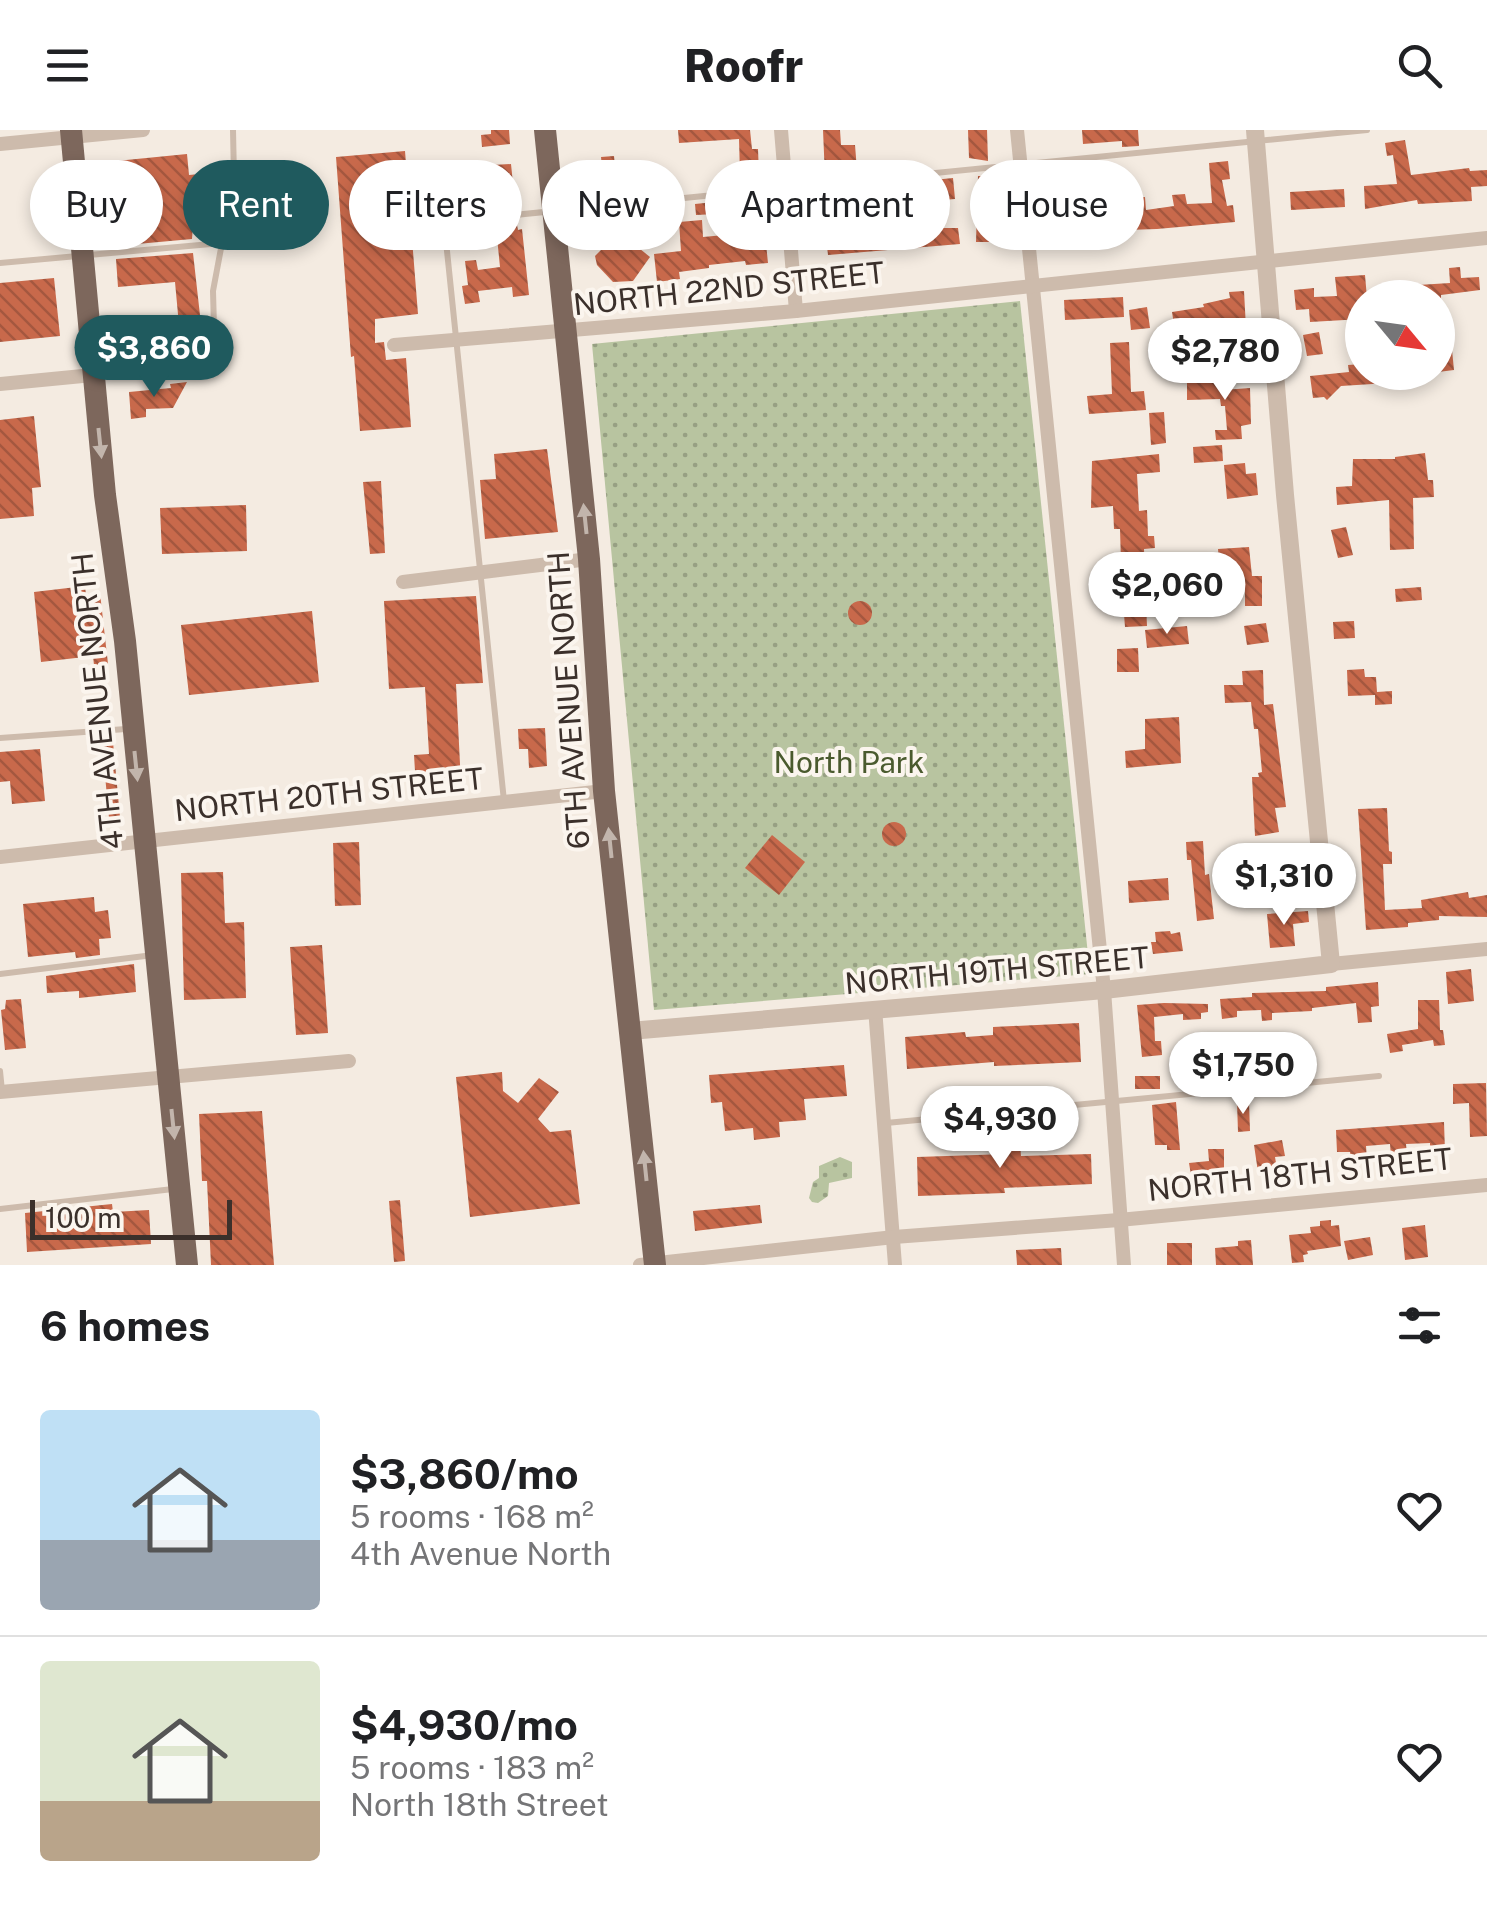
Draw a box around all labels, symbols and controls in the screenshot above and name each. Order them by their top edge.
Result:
icon: menu [40,38,95,93]
icon: search [1392,38,1447,93]
text: Roofr [684,39,803,92]
chip: Buy [30,160,163,250]
chip: Rent [183,160,329,250]
chip: Filters [349,160,522,250]
chip: New [542,160,685,250]
chip: Apartment [705,160,950,250]
chip: House [970,160,1144,250]
street label: NORTH 22ND STREET [572,254,886,322]
north arrow [1345,280,1455,390]
map controls [1345,280,1455,390]
pin: $3,860 [73,315,235,400]
pin: $2,780 [1144,318,1306,403]
text: $3,860 [97,329,211,366]
text: $2,780 [1170,332,1280,369]
one-way arrow [92,428,108,459]
one-way arrow [577,503,593,535]
street label: 6TH AVENUE NORTH [540,550,596,850]
street label: 4TH AVENUE NORTH [64,551,130,851]
pin: $2,060 [1086,552,1248,637]
text: $2,060 [1110,566,1224,603]
park label: North Park [774,744,924,780]
one-way arrow [128,750,144,782]
street label: NORTH 20TH STREET [173,760,485,828]
one-way arrow [602,827,618,859]
pin: $1,310 [1203,843,1365,928]
text: $1,310 [1234,857,1334,894]
street label: NORTH 19TH STREET [843,939,1151,1001]
pin: $1,750 [1162,1032,1324,1117]
text: $1,750 [1191,1046,1295,1083]
pin: $4,930 [919,1086,1081,1171]
text: $4,930 [943,1100,1057,1137]
one-way arrow [165,1109,181,1140]
street label: NORTH 18TH STREET [1146,1140,1454,1208]
one-way arrow [636,1150,652,1182]
scale bar [30,1195,232,1240]
text: 100 m [45,1201,122,1234]
icon: filters [1392,1298,1447,1353]
text: 6 homes [40,1301,210,1350]
text: $3,860/mo [350,1449,579,1498]
icon: home [120,1450,240,1570]
icon: heart [1392,1483,1447,1538]
text: 5 rooms · 168 m² [350,1498,594,1535]
text: 4th Avenue North [350,1535,611,1572]
text: $4,930/mo [350,1700,578,1749]
icon: home [120,1701,240,1821]
icon: heart [1392,1734,1447,1789]
text: 5 rooms · 183 m² [350,1749,594,1786]
text: North 18th Street [350,1786,609,1823]

